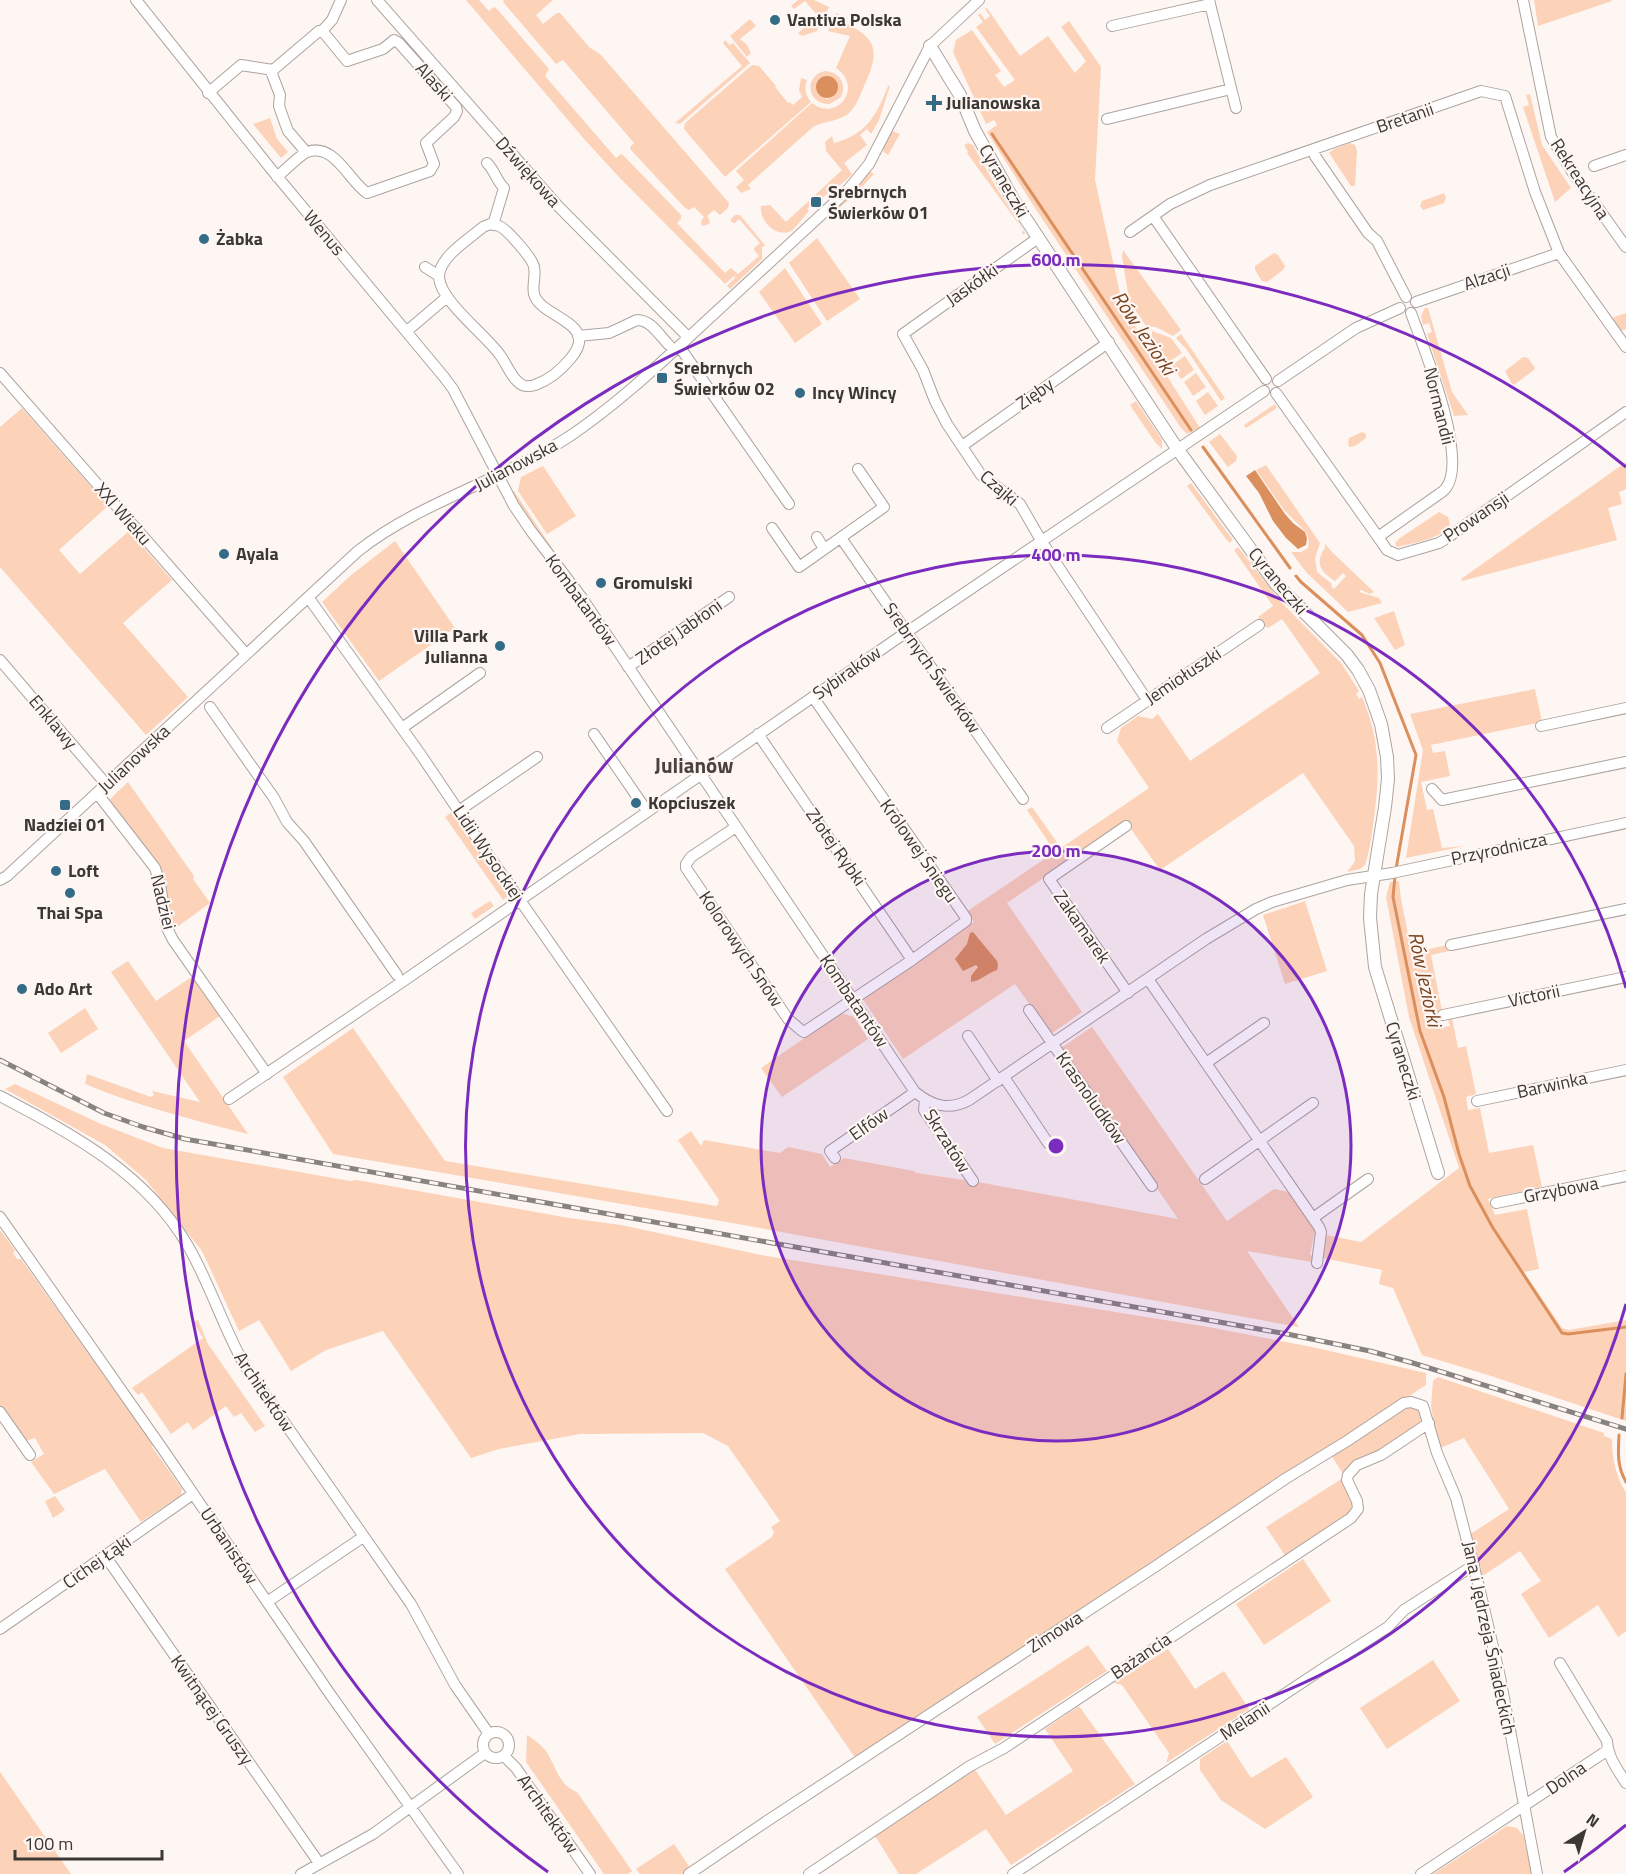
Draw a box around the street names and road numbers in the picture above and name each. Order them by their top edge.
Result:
street label: Alaski [409,56,459,107]
street label: Bretanii [1373,95,1437,140]
street label: Dźwiękowa [489,130,568,213]
street label: Rekreacyjna [1544,133,1617,225]
street label: Cyraneczki [973,139,1036,222]
street label: Wenus [297,204,352,261]
street label: Alzacji [1460,256,1514,297]
street label: Jaskółki [940,257,1003,312]
street label: Normandii [1417,364,1462,447]
street label: Zięby [1010,371,1059,416]
street label: Julianowska [469,431,562,498]
street label: Czajki [974,463,1025,512]
street label: XXI Wieku [88,476,158,551]
street label: Prowansji [1437,485,1514,549]
street label: Cyraneczki [1242,541,1315,620]
street label: Kombatantów [539,548,624,651]
street label: Złotej Jabłoni [630,592,728,671]
street label: Srebrnych Świerków [877,597,988,739]
street label: Sybiraków [807,639,887,706]
street label: Jemiołuszki [1139,640,1226,711]
street label: Enklawy [23,689,84,755]
street label: Julianowska [91,718,176,799]
street label: Królowej Śniegu [874,793,965,908]
street label: Lidii Wysockiej [447,800,530,906]
street label: Złotej Rybki [800,802,873,891]
street label: Przyrodnicza [1448,825,1549,872]
street label: Nadziei [144,872,183,932]
street label: Kolorowych Snów [693,885,790,1012]
street label: Zakamarek [1047,885,1118,969]
street label: Kombatantów [813,949,896,1053]
street label: Victorii [1506,977,1562,1014]
street label: Cyraneczki [1379,1018,1428,1103]
street label: Krasnoludków [1049,1046,1134,1150]
street label: Barwinka [1514,1064,1590,1105]
street label: Elfów [843,1100,894,1147]
street label: Skrzatów [917,1103,978,1178]
street label: Grzybowa [1521,1169,1601,1210]
street label: Architektów [228,1346,301,1438]
street label: Urbanistów [194,1502,265,1590]
street label: Cichej Łąki [57,1528,137,1595]
street label: Jana i Jędrzeja Śniadeckich [1456,1538,1523,1737]
street label: Zimowa [1022,1604,1088,1659]
street label: Bażancia [1105,1625,1176,1686]
street label: Kwitnącej Gruszy [164,1649,261,1771]
street label: Melanii [1214,1694,1275,1747]
street label: Dolna [1540,1754,1591,1801]
street label: Architektów [511,1768,586,1859]

